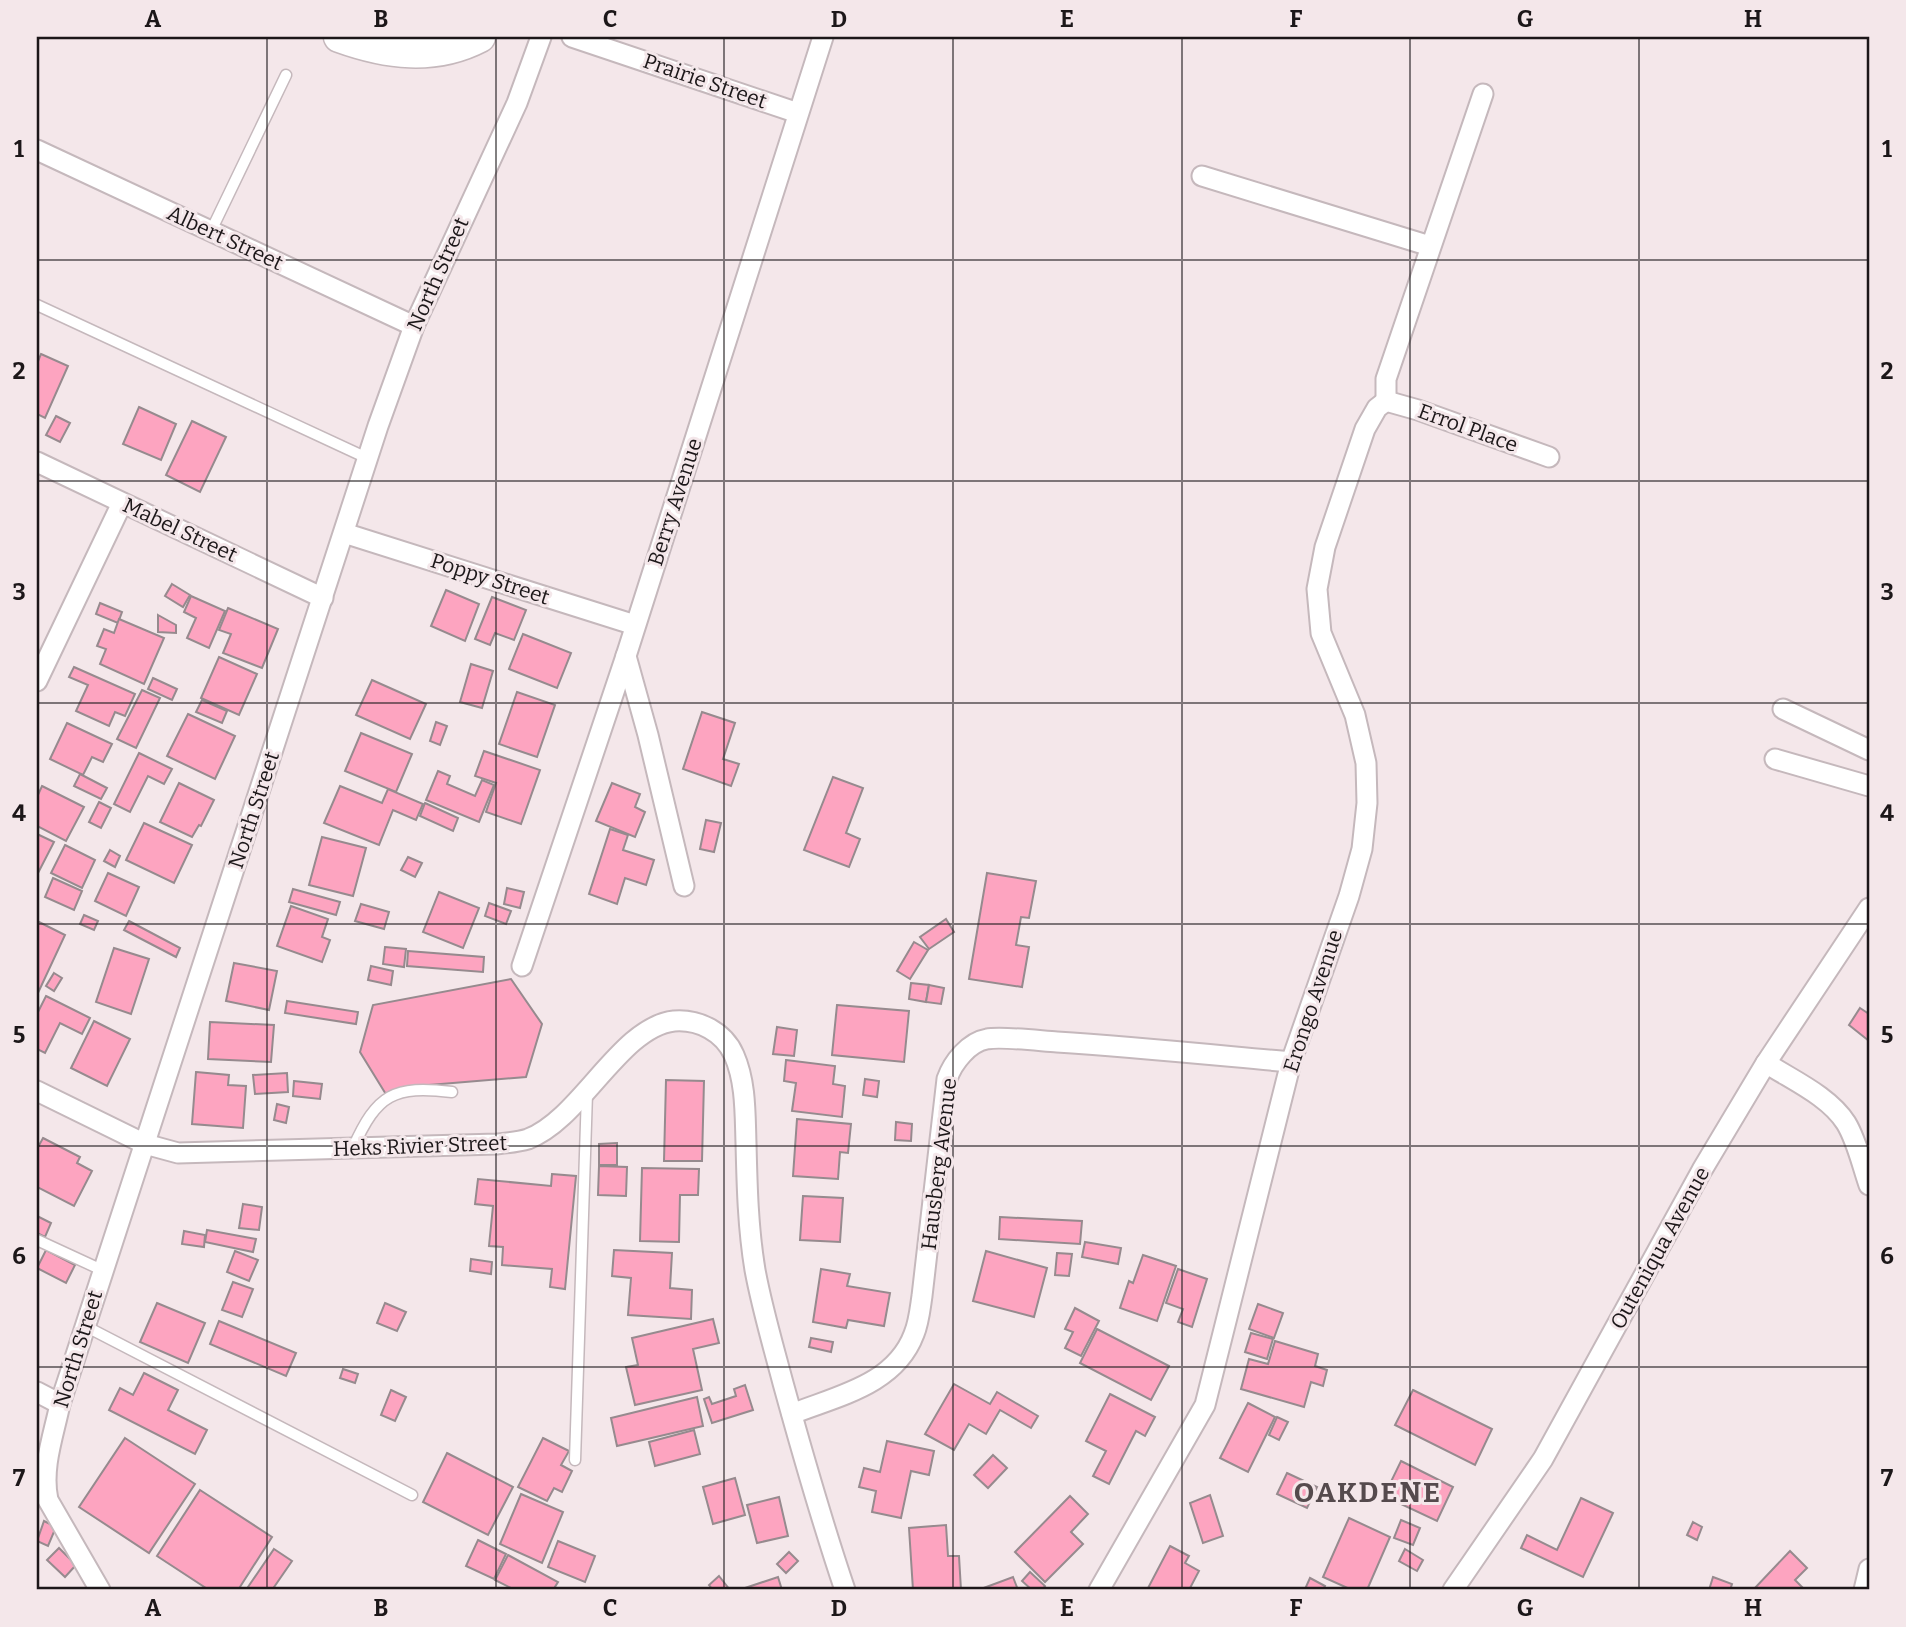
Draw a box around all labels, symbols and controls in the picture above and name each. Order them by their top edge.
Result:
text: A [145,5,162,33]
text: B [374,5,388,33]
text: C [603,5,617,33]
text: D [831,5,847,33]
text: E [1060,5,1074,33]
text: F [1290,5,1303,33]
text: G [1517,5,1534,33]
text: H [1744,5,1762,33]
street label: Prairie Street [640,48,771,114]
text: 1 [14,135,24,163]
text: 1 [1882,135,1892,163]
street label: Albert Street [163,200,287,276]
street label: North Street [401,213,475,335]
text: 2 [13,357,26,385]
text: 2 [1881,357,1894,385]
street label: Errol Place [1415,398,1521,458]
street label: Berry Avenue [642,435,708,569]
street label: Mabel Street [119,492,242,568]
street label: Poppy Street [427,548,553,611]
text: 3 [12,578,26,606]
text: 3 [1880,578,1894,606]
street label: North Street [223,748,285,872]
text: 4 [12,799,26,827]
text: 4 [1880,799,1894,827]
street label: Erongo Avenue [1278,926,1348,1076]
text: 5 [13,1021,25,1049]
text: 5 [1881,1021,1893,1049]
street label: Hausberg Avenue [916,1076,962,1252]
street label: Heks Rivier Street [332,1130,508,1162]
street label: Outeniqua Avenue [1605,1162,1715,1334]
text: 6 [12,1242,26,1270]
text: 6 [1880,1242,1894,1270]
street label: North Street [48,1287,108,1411]
text: 7 [13,1464,26,1492]
text: 7 [1881,1464,1894,1492]
district label: OAKDENE [1294,1476,1442,1509]
text: A [145,1594,162,1622]
text: B [374,1594,388,1622]
text: C [603,1594,617,1622]
text: D [831,1594,847,1622]
text: E [1060,1594,1074,1622]
text: F [1290,1594,1303,1622]
text: G [1517,1594,1534,1622]
text: H [1744,1594,1762,1622]

